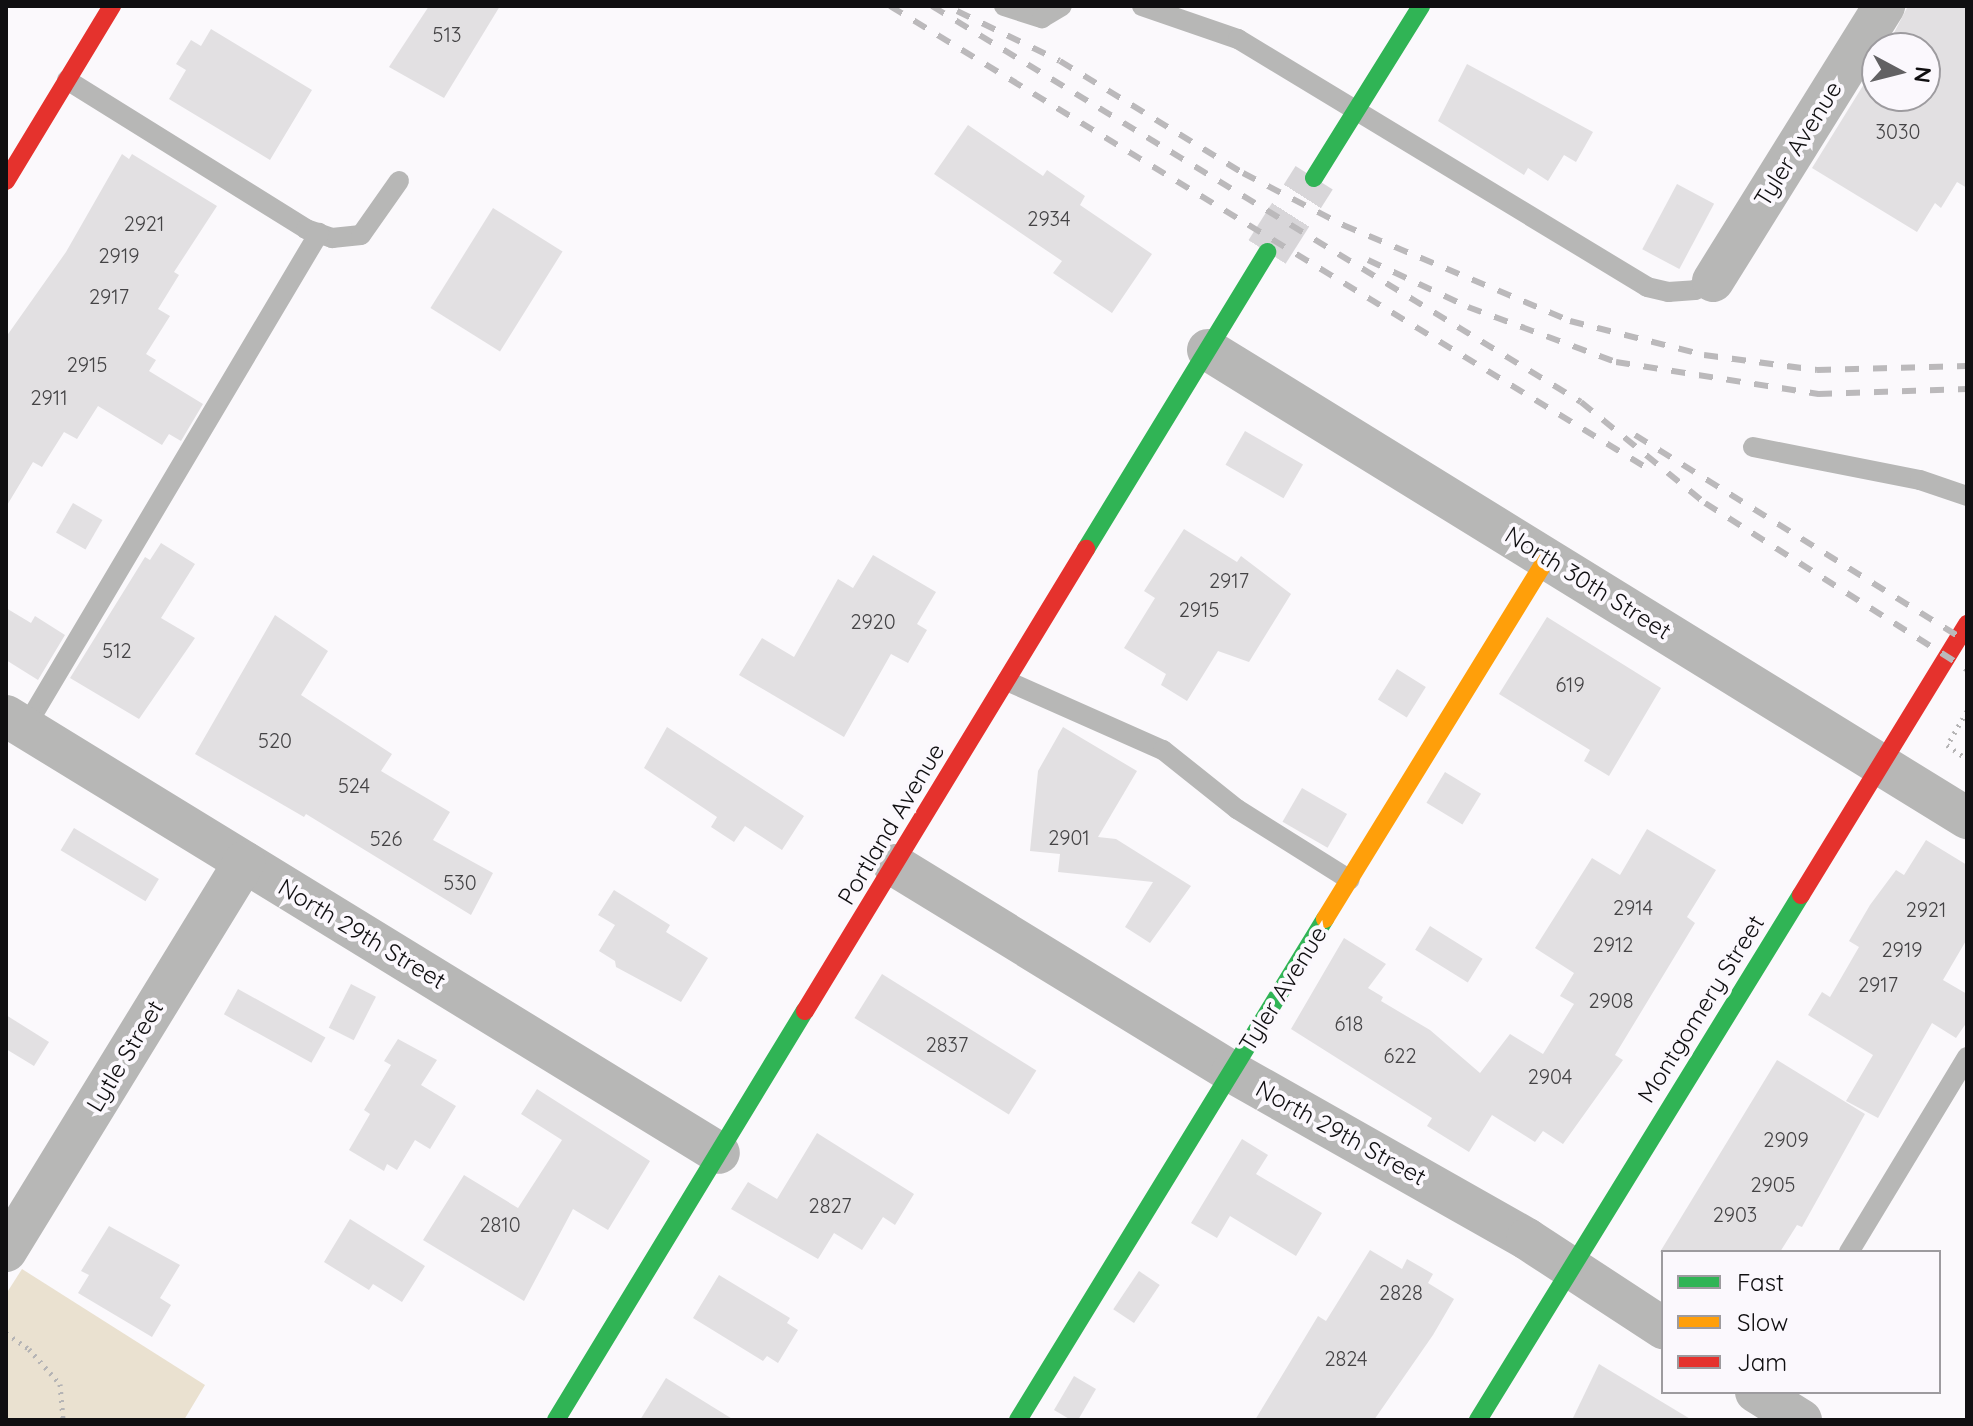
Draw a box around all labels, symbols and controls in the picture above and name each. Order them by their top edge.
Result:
house number: 513 [433,22,461,46]
north arrow [1861,32,1941,112]
text: N [1908,65,1938,84]
street label: Tyler Avenue [1748,76,1848,212]
house number: 3030 [1876,119,1920,143]
house number: 2934 [1027,206,1071,230]
house number: 2921 [124,211,164,235]
house number: 2919 [99,243,139,267]
house number: 2917 [89,284,129,308]
house number: 2915 [67,352,107,376]
house number: 2911 [30,385,68,409]
street label: North 30th Street [1500,520,1676,646]
house number: 2917 [1209,568,1249,592]
house number: 2915 [1179,597,1219,621]
house number: 2920 [850,609,896,633]
house number: 512 [102,638,132,662]
house number: 619 [1555,672,1585,696]
house number: 520 [258,728,292,752]
street label: Portland Avenue [832,738,950,910]
house number: 524 [338,773,370,797]
house number: 2901 [1048,825,1090,849]
house number: 526 [370,826,402,850]
house number: 530 [443,870,477,894]
street label: North 29th Street [273,873,451,995]
house number: 2914 [1613,895,1653,919]
house number: 2921 [1906,897,1946,921]
street label: Montgomery Street [1632,910,1770,1108]
street label: Tyler Avenue [1233,921,1333,1057]
house number: 2912 [1593,932,1633,956]
house number: 2919 [1882,937,1922,961]
house number: 2917 [1858,972,1898,996]
house number: 2908 [1589,988,1633,1012]
street label: Lytle Street [80,995,170,1117]
house number: 618 [1335,1011,1363,1035]
house number: 2837 [926,1032,968,1056]
house number: 622 [1384,1043,1416,1067]
house number: 2904 [1528,1064,1572,1088]
street label: North 29th Street [1251,1074,1431,1192]
house number: 2909 [1763,1127,1809,1151]
house number: 2905 [1750,1172,1796,1196]
house number: 2827 [809,1193,851,1217]
house number: 2903 [1713,1202,1757,1226]
house number: 2810 [479,1212,521,1236]
legend [1661,1250,1941,1394]
text: Fast [1737,1267,1784,1297]
house number: 2828 [1379,1280,1423,1304]
text: Slow [1737,1307,1788,1337]
house number: 2824 [1324,1346,1368,1370]
text: Jam [1737,1347,1787,1377]

